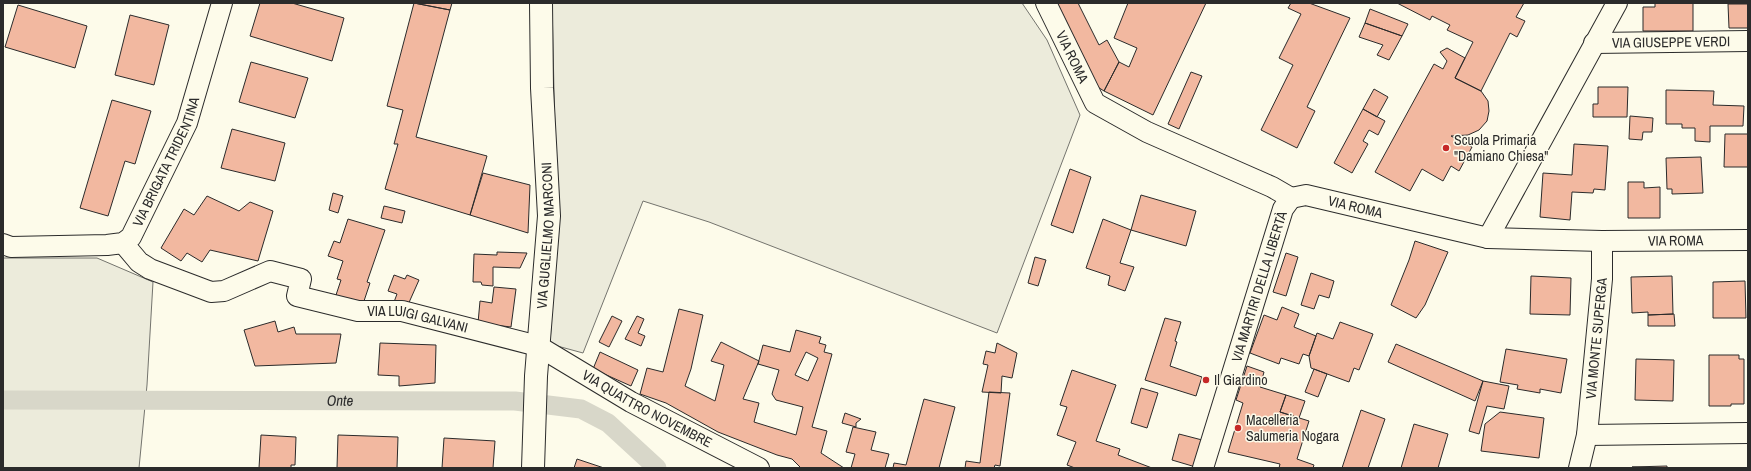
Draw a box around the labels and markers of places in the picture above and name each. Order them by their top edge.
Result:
place label: Scuola Primaria "Damiano Chiesa" [1454,131,1548,165]
marker: Scuola Primaria "Damiano Chiesa" [1441,143,1451,153]
place label: Il Giardino [1214,371,1268,389]
marker: Il Giardino [1201,375,1211,385]
place label: Macelleria Salumeria Nogara [1246,411,1340,445]
marker: Macelleria Salumeria Nogara [1233,423,1243,433]

